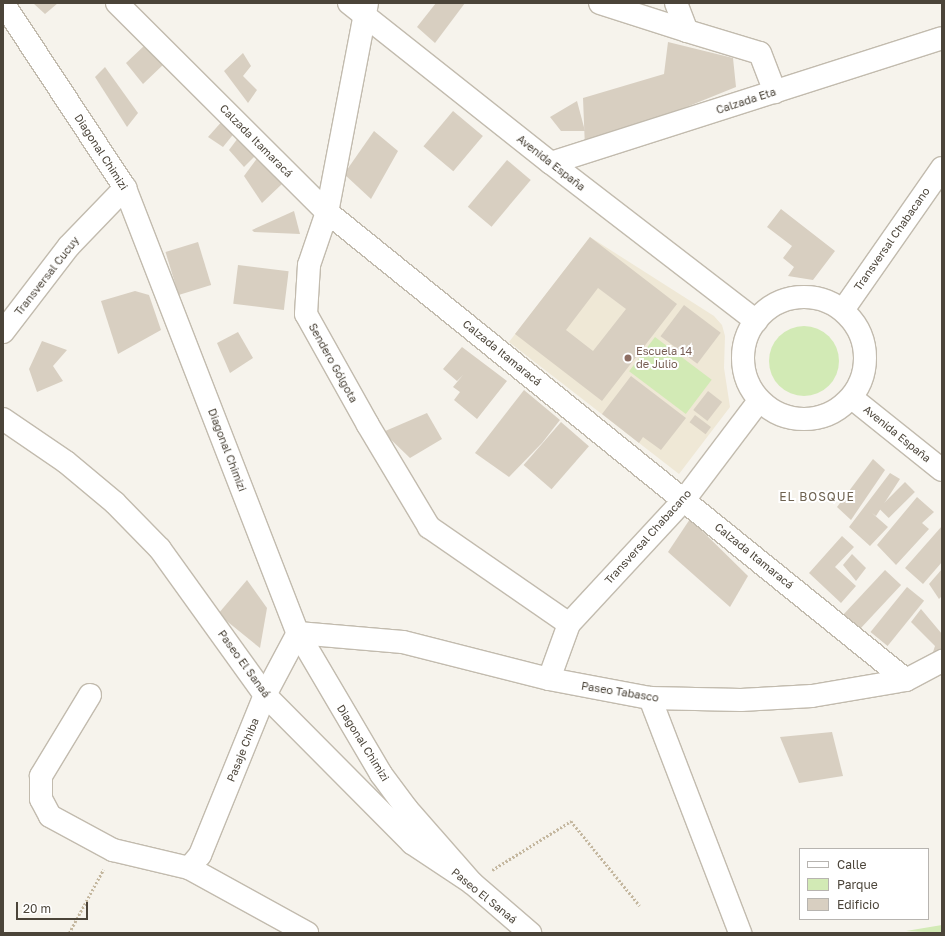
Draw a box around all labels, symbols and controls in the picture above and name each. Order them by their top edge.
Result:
street label: Calzada Eta [714,85,778,117]
street label: Calzada Itamaracá [217,102,295,180]
street label: Diagonal Chimizi [72,112,130,192]
street label: Avenida España [514,132,588,194]
street label: Transversal Chabacano [851,185,933,293]
street label: Transversal Cucuy [12,234,82,318]
street label: Calzada Itamaracá [460,317,544,389]
street label: Sendero Gólgota [306,321,360,405]
place label: Escuela 14 de Julio [636,345,692,371]
marker: Escuela 14 de Julio [623,353,633,363]
street label: Avenida España [861,403,933,465]
street label: Diagonal Chimizi [205,407,249,493]
street label: Transversal Chabacano [602,487,694,587]
district label: EL BOSQUE [779,490,855,504]
street label: Calzada Itamaracá [712,520,796,592]
street label: Paseo El Sanaá [215,628,273,700]
street label: Paseo Tabasco [580,679,660,705]
street label: Diagonal Chimizi [334,702,392,784]
street label: Pasaje Chiba [224,716,262,784]
legend [799,848,929,920]
text: Calle [837,857,866,872]
street label: Paseo El Sanaá [449,866,519,926]
text: Parque [837,877,878,892]
scale bar [18,894,90,920]
text: Edificio [837,897,879,912]
text: 20 m [23,901,51,916]

